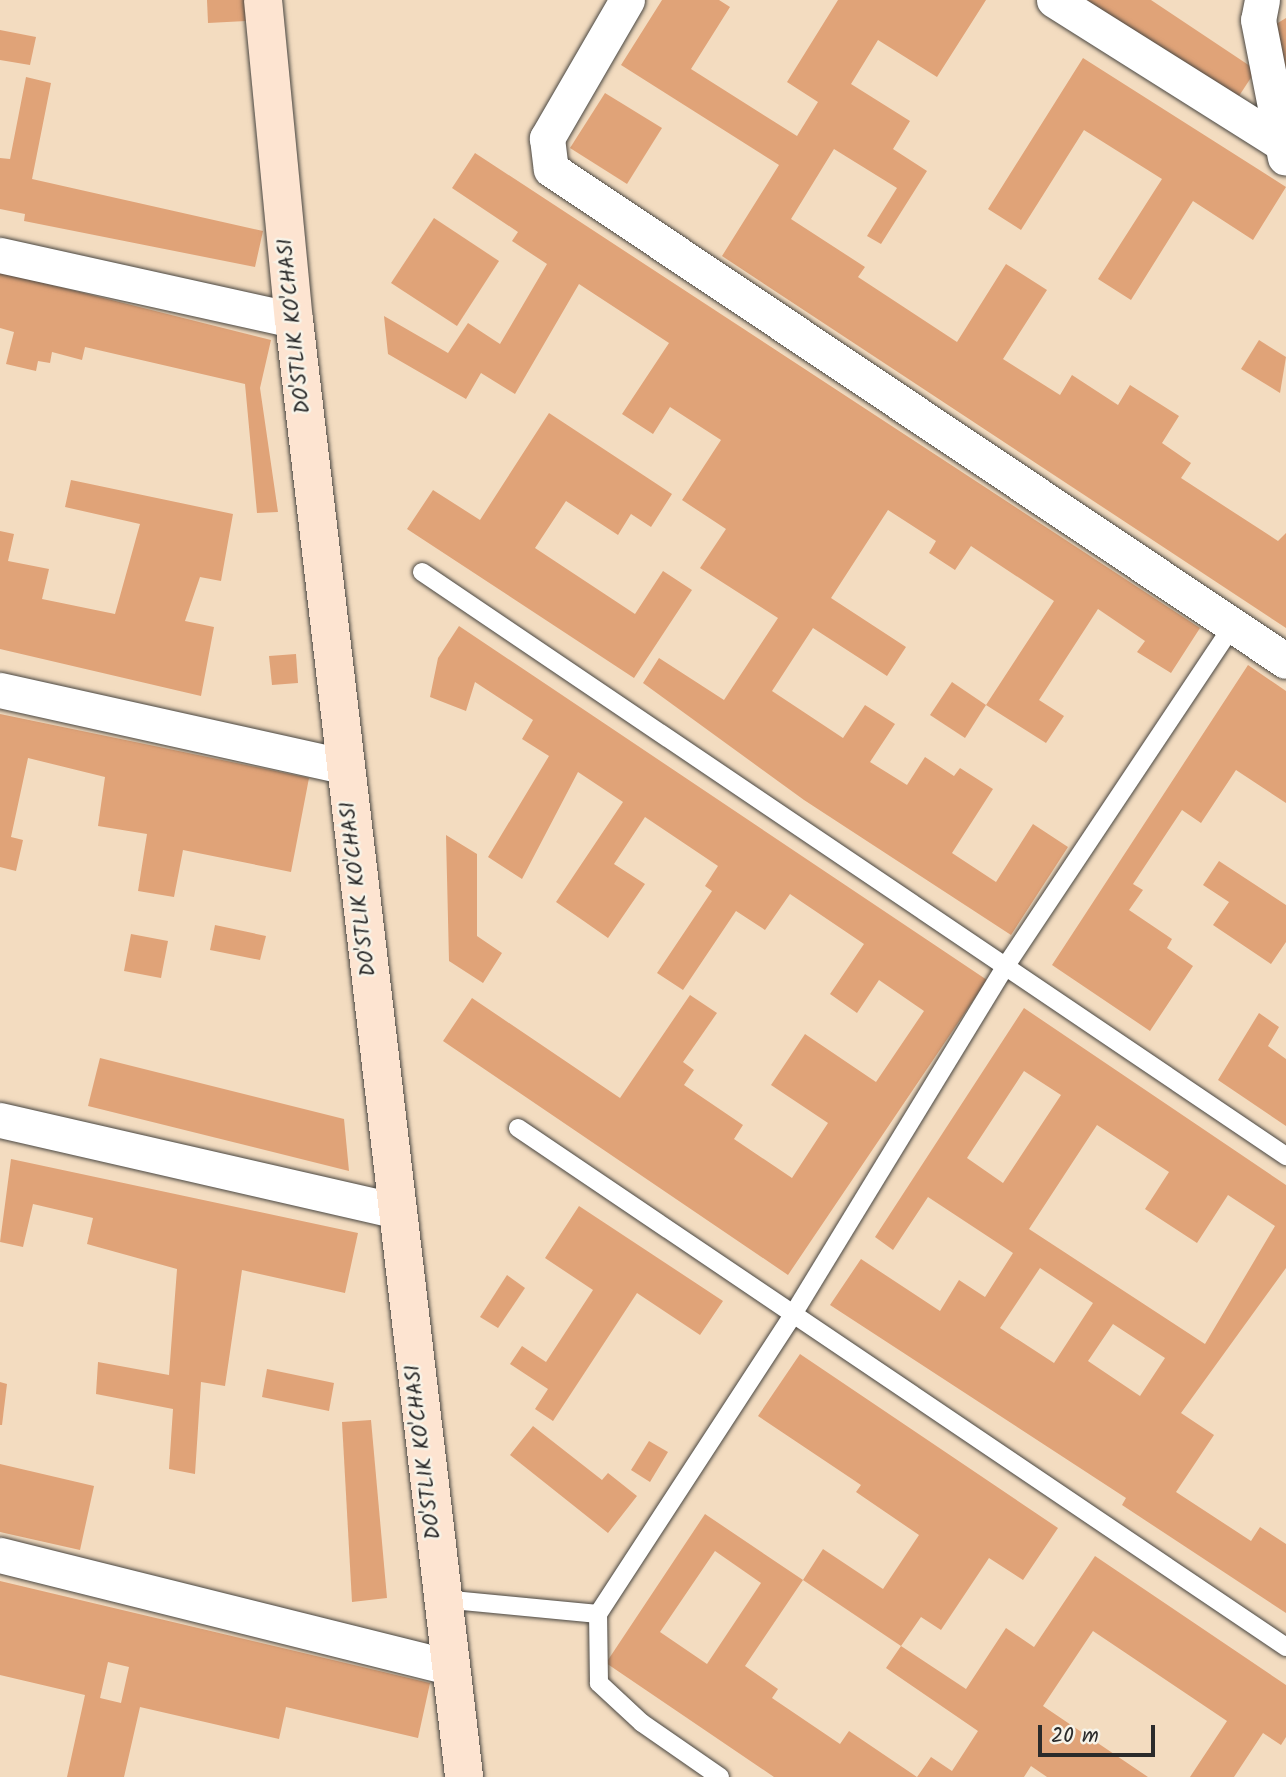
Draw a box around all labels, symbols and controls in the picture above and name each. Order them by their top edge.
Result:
street label: DO'STLIK KO'CHASI [273,237,317,415]
street label: DO'STLIK KO'CHASI [336,800,382,978]
street label: DO'STLIK KO'CHASI [401,1363,447,1541]
scale bar [1041,1710,1158,1754]
text: 20 m [1051,1720,1099,1753]

